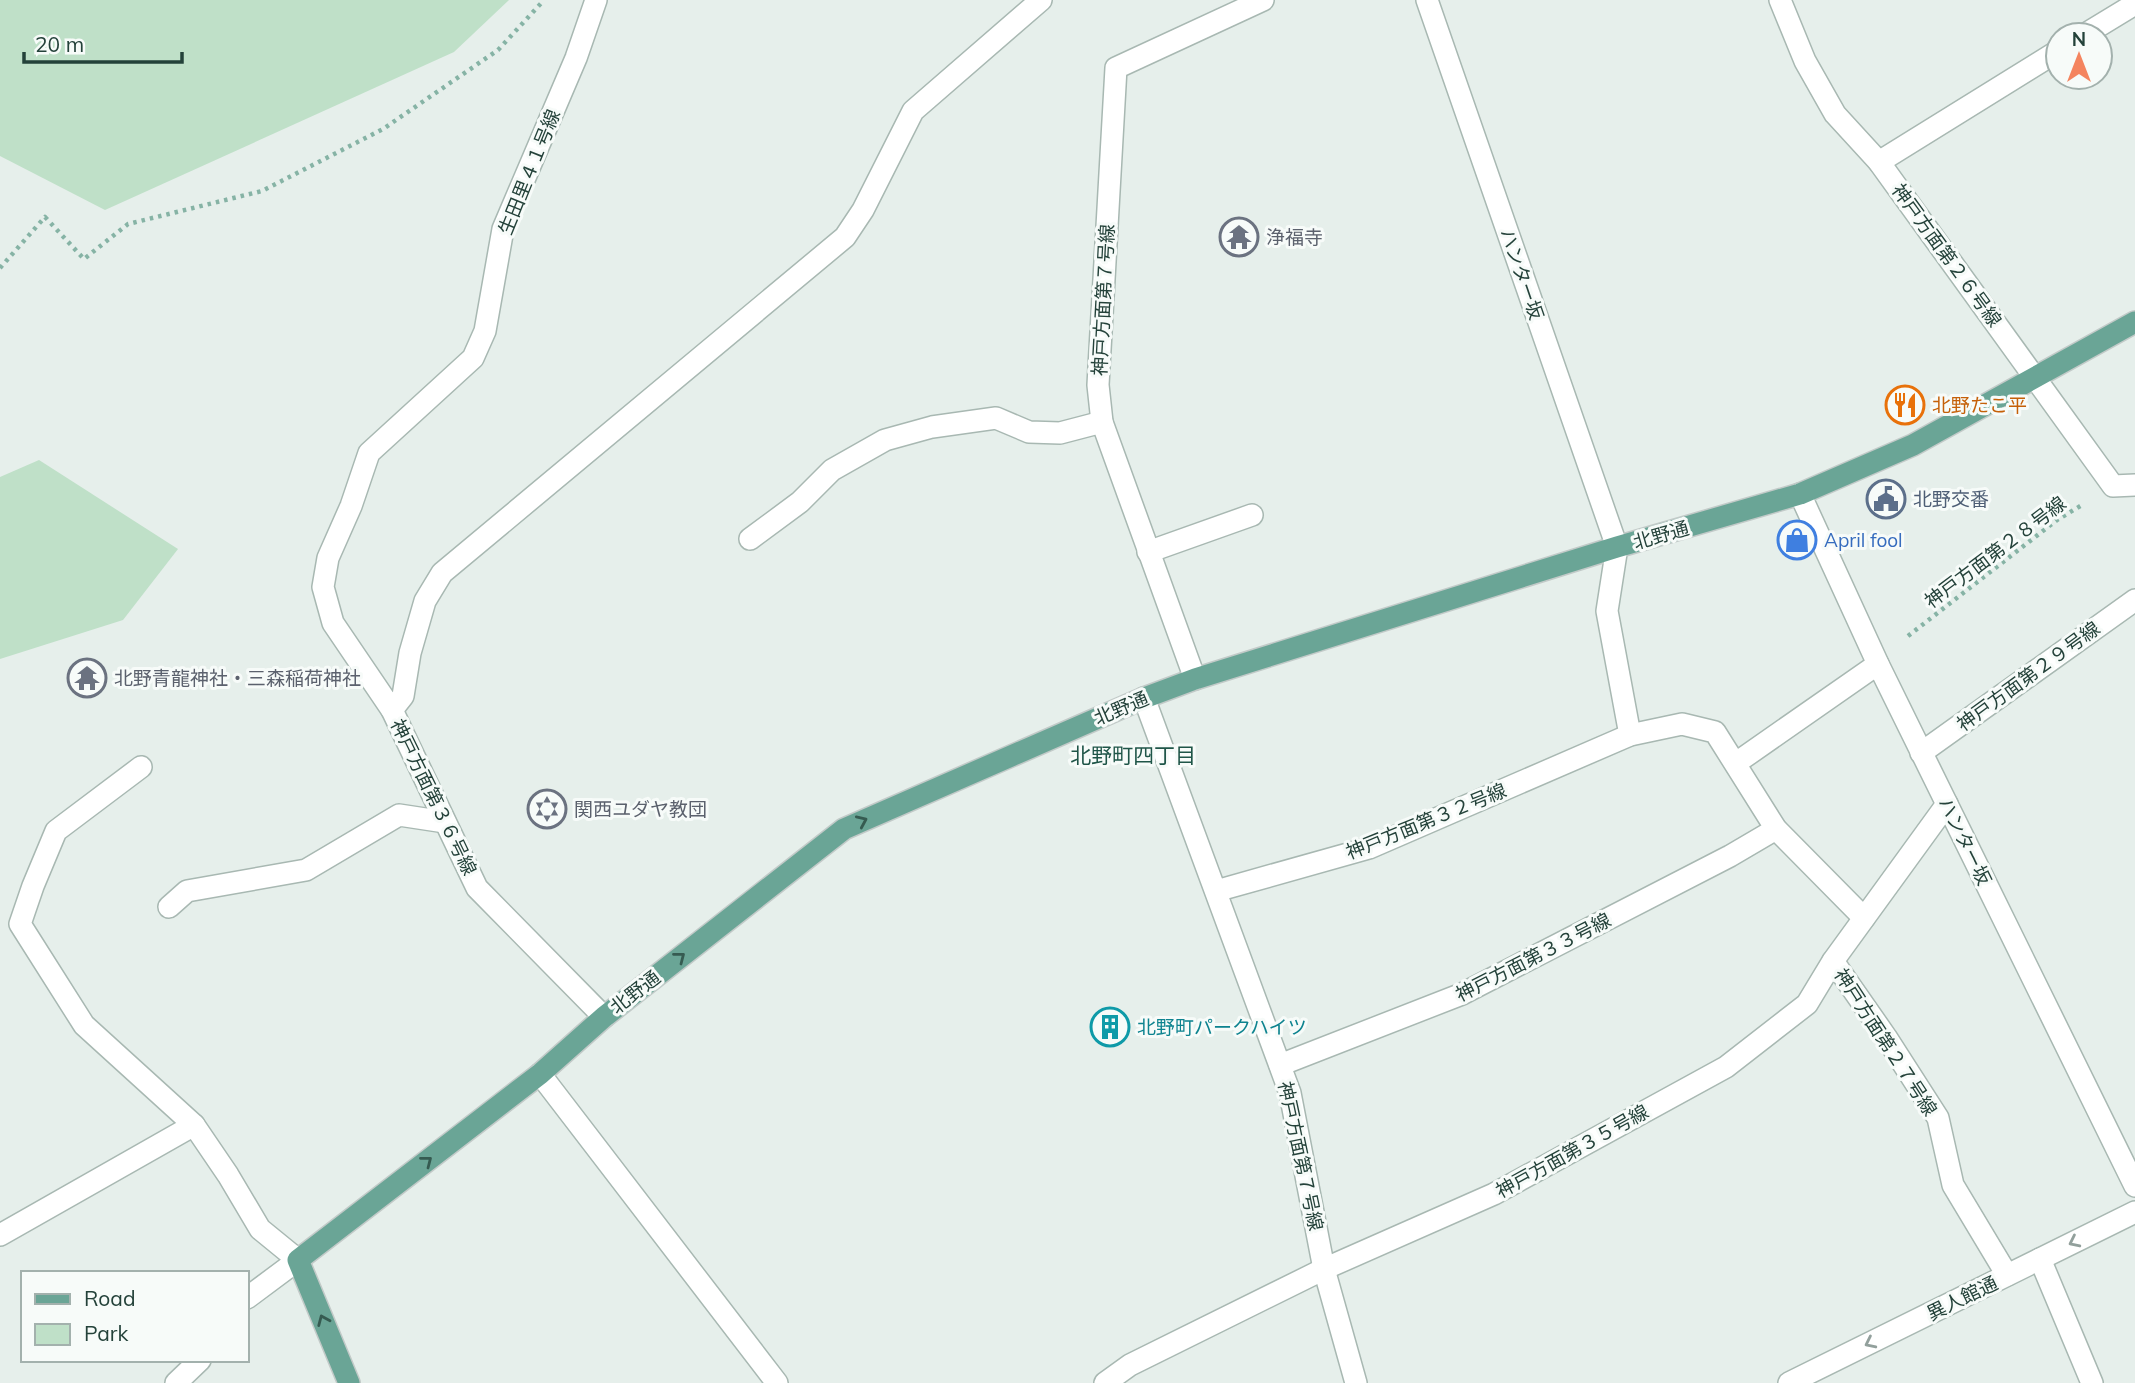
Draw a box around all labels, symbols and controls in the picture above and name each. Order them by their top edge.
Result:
scale bar [24,21,182,65]
north arrow [2044,21,2114,91]
text: N [2072,27,2086,51]
text: 20 m [35,31,84,57]
street label: 生田里４１号線 [493,106,565,238]
street label: 神戸方面第２６号線 [1887,179,2007,331]
temple icon: 浄福寺 [1218,216,1260,258]
street label: 神戸方面第７号線 [1087,223,1119,377]
place label: 浄福寺 [1266,225,1323,249]
street label: ハンター坂 [1495,225,1549,323]
restaurant icon: 北野たこ平 [1884,384,1926,426]
place label: 北野たこ平 [1932,393,2027,417]
public building icon: 北野交番 [1865,478,1907,520]
place label: 北野交番 [1913,487,1989,511]
street label: 神戸方面第２８号線 [1919,491,2071,613]
street label: 北野通 [1630,516,1692,554]
shop icon: April fool [1776,519,1818,561]
place label: April fool [1824,528,1903,552]
street label: 神戸方面第２９号線 [1952,616,2104,736]
temple icon: 北野青龍神社・三森稲荷神社 [66,657,108,699]
place label: 北野青龍神社・三森稲荷神社 [114,666,361,690]
street label: 北野通 [1090,686,1152,730]
street label: 神戸方面第３６号線 [386,715,482,879]
district label: 北野町四丁目 [1070,742,1196,768]
street label: 神戸方面第３２号線 [1342,778,1510,864]
synagogue icon: 関西ユダヤ教団 [526,788,568,830]
street label: ハンター坂 [1933,793,1997,889]
place label: 関西ユダヤ教団 [574,797,707,821]
one-way arrow [855,815,867,829]
street label: 神戸方面第３３号線 [1451,907,1615,1007]
one-way arrow [673,952,685,965]
street label: 神戸方面第２７号線 [1829,964,1943,1120]
street label: 北野通 [605,965,665,1019]
building icon: 北野町パークハイツ [1089,1006,1131,1048]
place label: 北野町パークハイツ [1137,1015,1307,1039]
street label: 神戸方面第７号線 [1273,1079,1329,1233]
street label: 神戸方面第３５号線 [1491,1099,1653,1203]
one-way arrow [419,1156,432,1169]
one-way arrow [2069,1234,2081,1248]
legend [21,1271,248,1362]
street label: 異人館通 [1923,1271,2001,1325]
text: Road [84,1285,135,1311]
one-way arrow [317,1315,331,1327]
text: Park [84,1320,128,1346]
one-way arrow [1865,1335,1877,1349]

